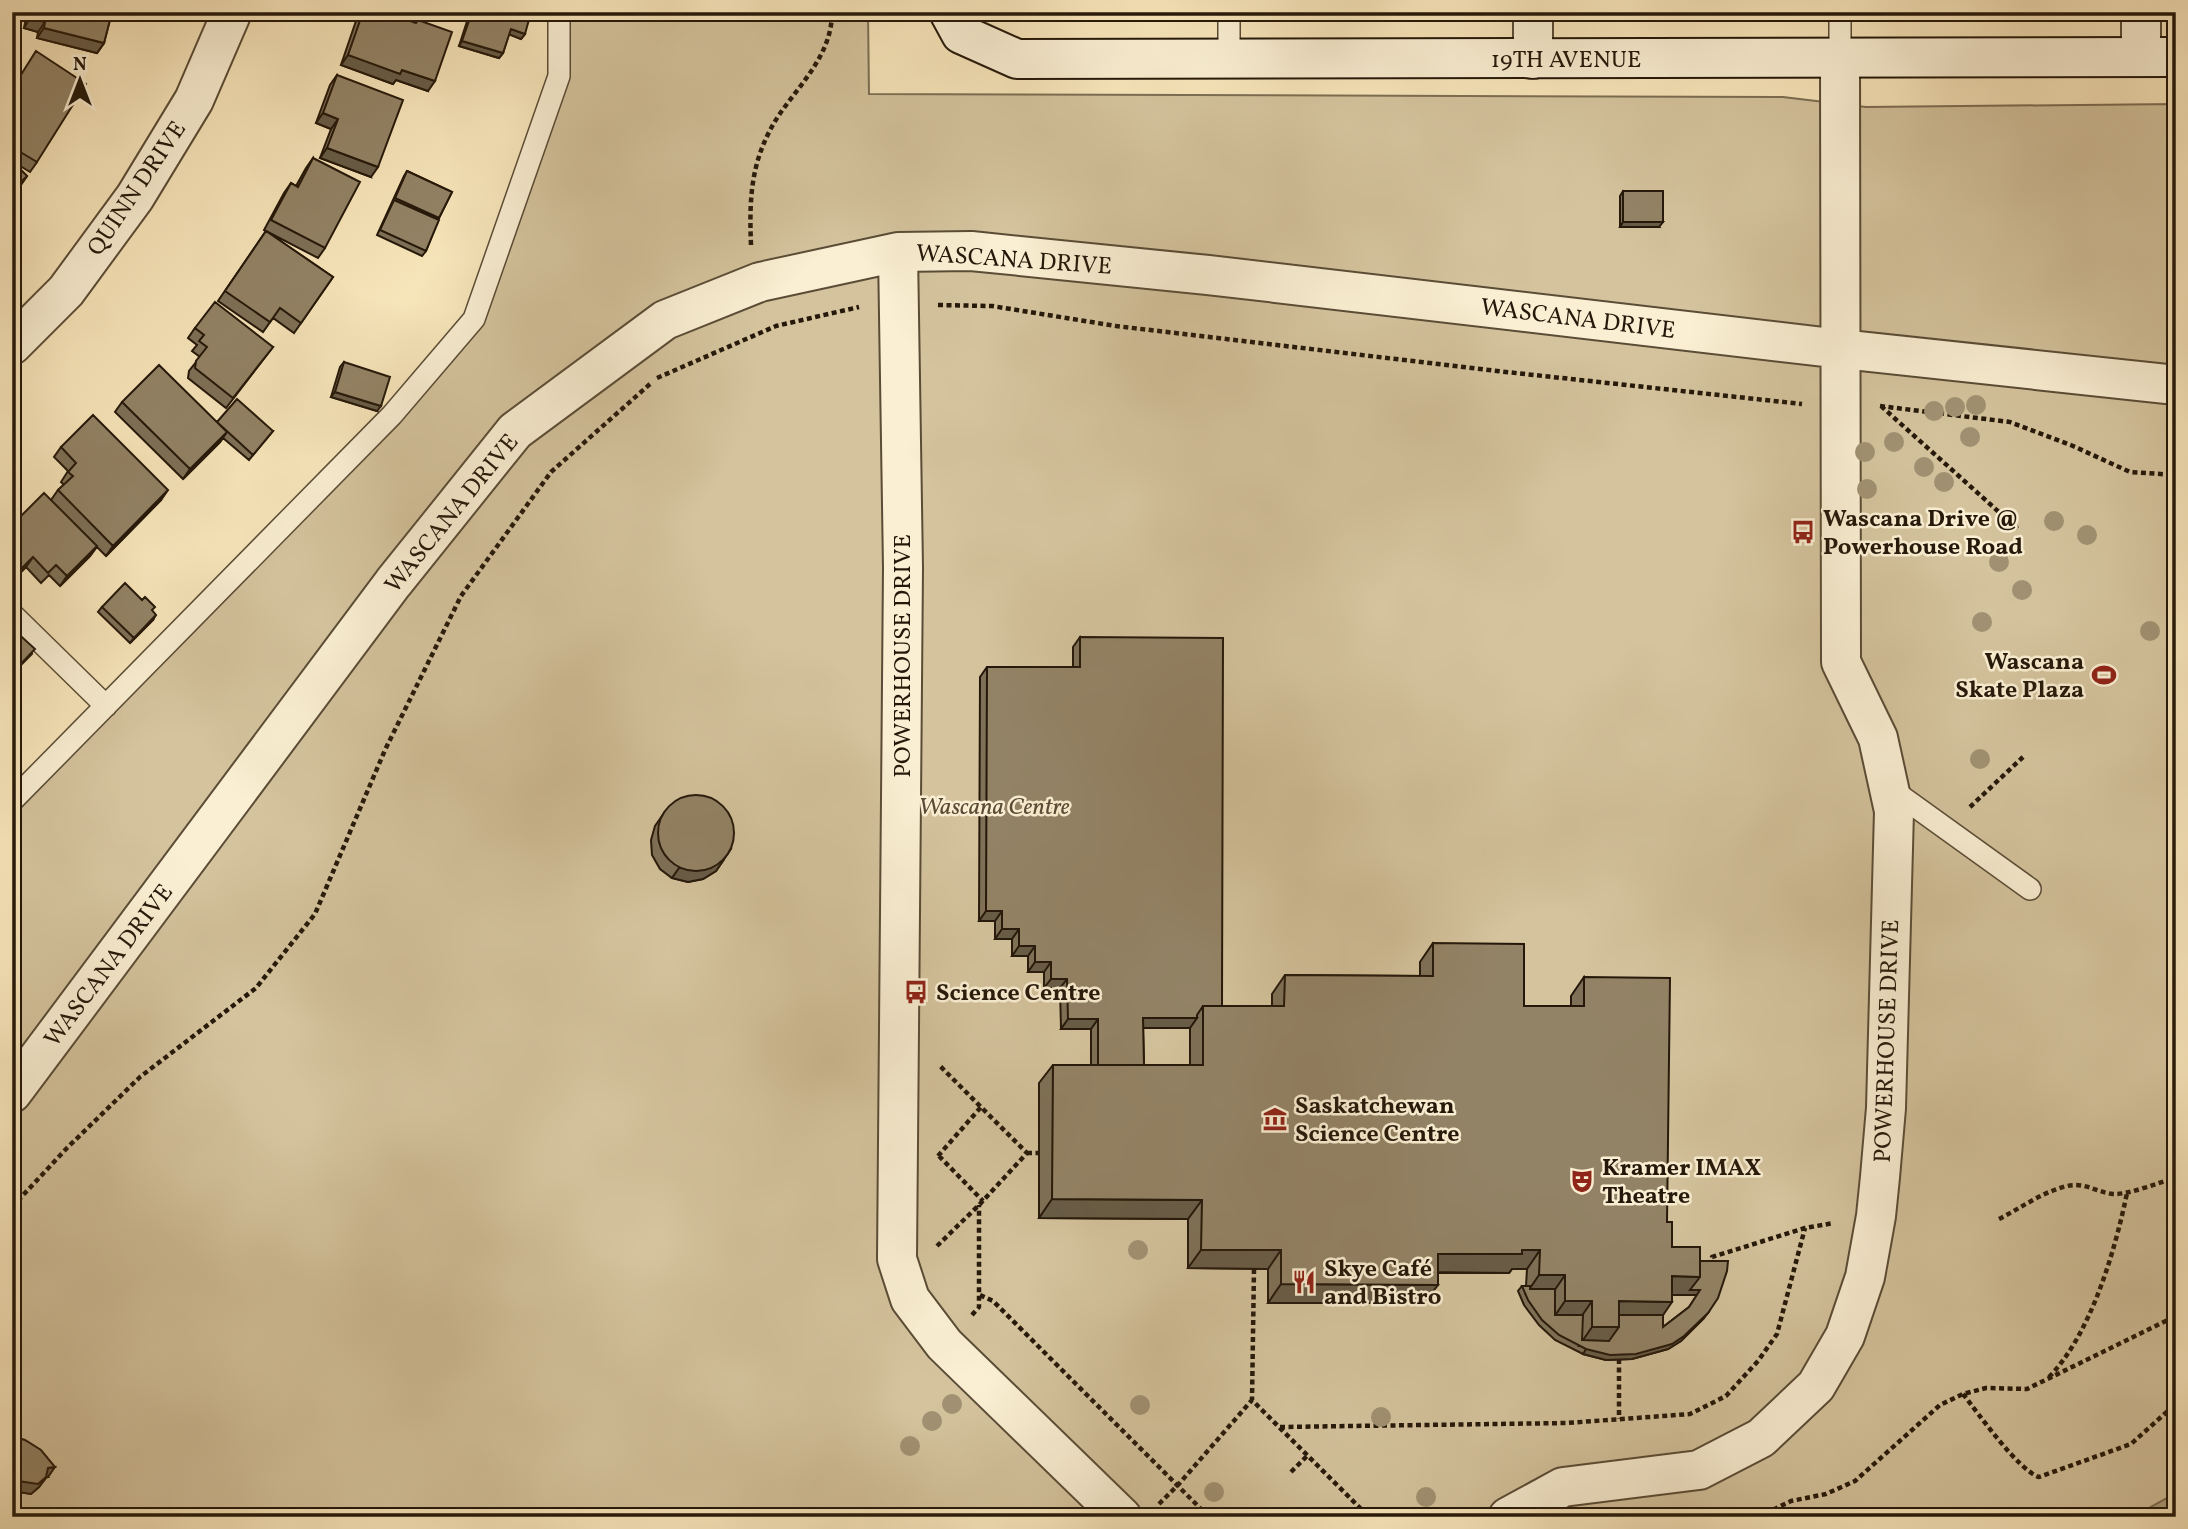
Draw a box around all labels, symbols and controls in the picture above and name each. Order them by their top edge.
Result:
street label: 19TH AVENUE [1491,44,1641,78]
north arrow [46,46,116,116]
text: N [73,52,87,78]
street label: QUINN DRIVE [80,115,195,263]
street label: WASCANA DRIVE [915,237,1113,285]
street label: WASCANA DRIVE [1478,291,1677,349]
street label: WASCANA DRIVE [378,427,528,601]
place label: Wascana Drive @ Powerhouse Road [1823,503,2023,565]
bus stop icon: Wascana Drive @ Powerhouse Road [1789,518,1817,546]
street label: POWERHOUSE DRIVE [887,534,921,778]
place label: Wascana Skate Plaza [1955,646,2084,708]
sports icon: Wascana Skate Plaza [2090,661,2118,689]
park label: Wascana Centre [919,791,1070,825]
street label: WASCANA DRIVE [37,878,182,1055]
street label: POWERHOUSE DRIVE [1867,919,1909,1163]
place label: Science Centre [936,977,1101,1011]
bus stop icon: Science Centre [902,978,930,1006]
place label: Saskatchewan Science Centre [1295,1090,1460,1152]
museum icon: Saskatchewan Science Centre [1261,1105,1289,1133]
place label: Kramer IMAX Theatre [1602,1152,1762,1214]
theatre icon: Kramer IMAX Theatre [1568,1167,1596,1195]
place label: Skye Café and Bistro [1324,1253,1442,1315]
restaurant icon: Skye Café and Bistro [1290,1268,1318,1296]

